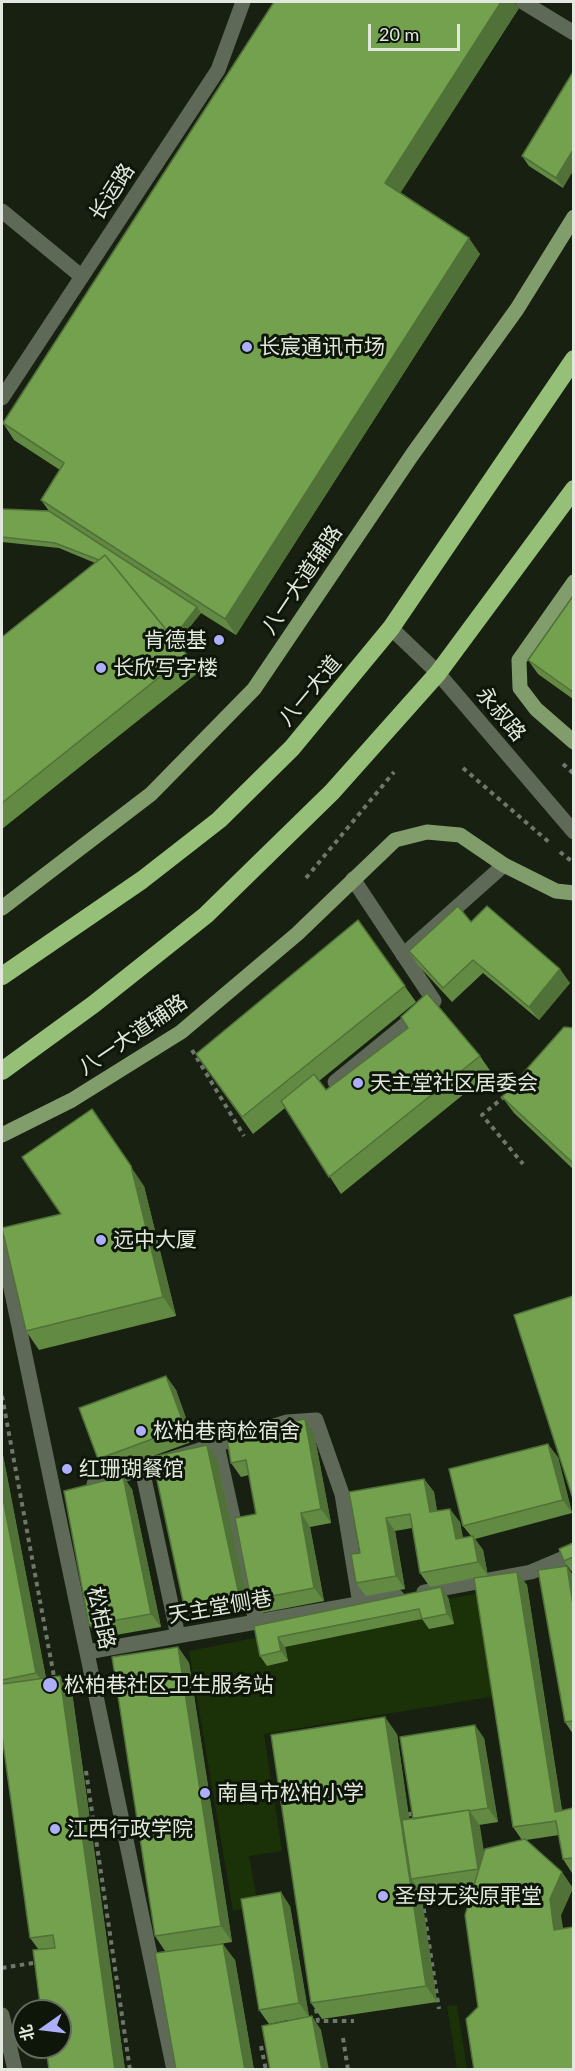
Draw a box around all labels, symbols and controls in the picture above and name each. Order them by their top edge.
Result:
scale bar [371,12,462,50]
text: 20 m [379,23,419,45]
street label: 长运路 [84,159,140,225]
place label: 长宸通讯市场 [259,334,385,360]
marker: 长宸通讯市场 [240,340,254,354]
street label: 八一大道辅路 [256,521,348,639]
place label: 肯德基 [144,627,207,653]
marker: 肯德基 [212,633,226,647]
street label: 八一大道 [273,651,347,731]
place label: 长欣写字楼 [113,655,218,681]
marker: 长欣写字楼 [94,661,108,675]
street label: 永叔路 [471,682,531,746]
street label: 八一大道辅路 [74,989,192,1081]
place label: 天主堂社区居委会 [370,1070,538,1096]
marker: 天主堂社区居委会 [351,1076,365,1090]
place label: 远中大厦 [113,1227,197,1253]
marker: 远中大厦 [94,1233,108,1247]
place label: 松柏巷商检宿舍 [153,1418,300,1444]
marker: 松柏巷商检宿舍 [134,1424,148,1438]
place label: 红珊瑚餐馆 [79,1456,184,1482]
marker: 红珊瑚餐馆 [60,1462,74,1476]
street label: 松柏路 [82,1585,120,1651]
street label: 天主堂侧巷 [166,1585,274,1629]
place label: 松柏巷社区卫生服务站 [64,1672,274,1698]
marker: 松柏巷社区卫生服务站 [41,1676,59,1694]
place label: 南昌市松柏小学 [217,1780,364,1806]
marker: 南昌市松柏小学 [198,1786,212,1800]
place label: 江西行政学院 [67,1816,193,1842]
marker: 江西行政学院 [48,1822,62,1836]
place label: 圣母无染原罪堂 [395,1883,542,1909]
marker: 圣母无染原罪堂 [376,1889,390,1903]
north arrow [12,1999,72,2059]
text: 北 [15,2023,37,2043]

